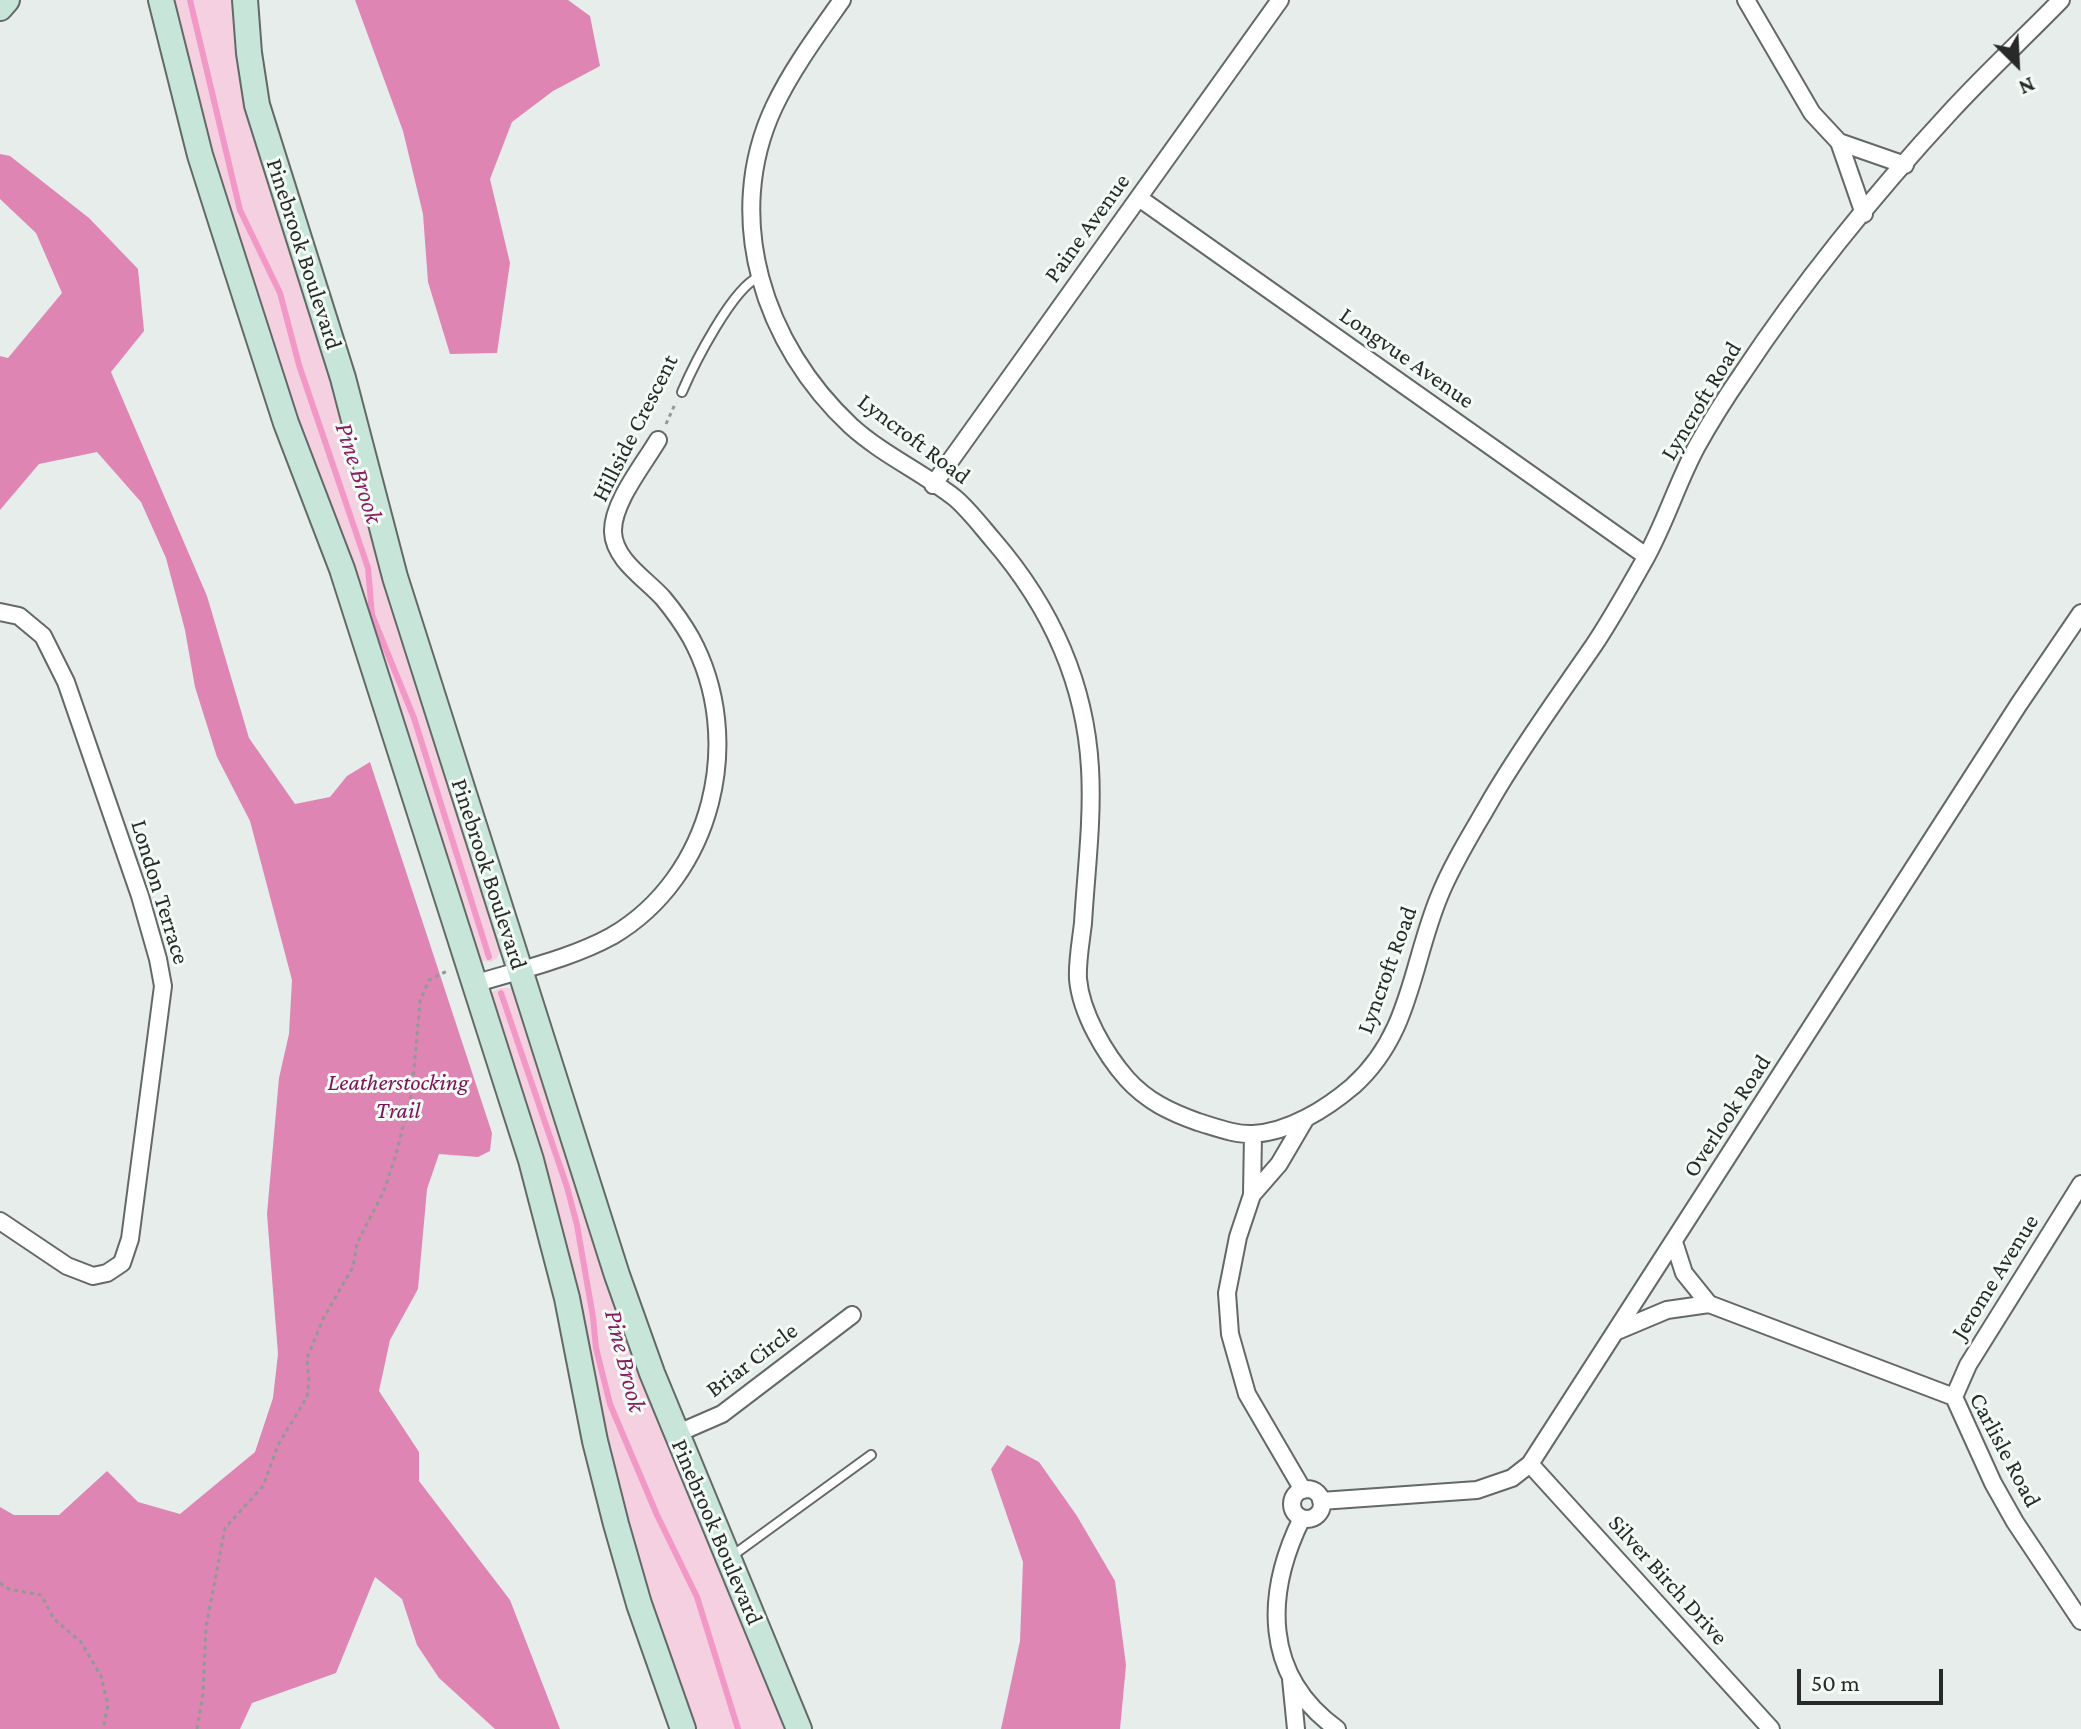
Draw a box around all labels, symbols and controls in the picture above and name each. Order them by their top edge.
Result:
north arrow [1977,24,2057,104]
text: N [2015,72,2039,101]
street label: Pinebrook Boulevard [260,155,348,353]
street label: Paine Avenue [1038,168,1136,288]
street label: Longvue Avenue [1334,301,1480,415]
street label: Lyncroft Road [1654,336,1748,466]
street label: Hillside Crescent [586,350,684,506]
street label: Lyncroft Road [852,387,976,491]
water label: Pine Brook [328,419,390,527]
street label: Pinebrook Boulevard [445,775,533,973]
street label: London Terrace [124,816,196,968]
street label: Lyncroft Road [1351,902,1423,1038]
street label: Overlook Road [1677,1049,1777,1183]
park label: Leatherstocking Trail [327,1069,469,1125]
street label: Jerome Avenue [1945,1209,2045,1345]
water label: Pine Brook [597,1307,653,1415]
street label: Briar Circle [701,1316,803,1404]
street label: Carlisle Road [1963,1388,2047,1512]
street label: Pinebrook Boulevard [665,1435,769,1629]
street label: Silver Birch Drive [1602,1509,1734,1651]
scale bar [1801,1653,1947,1703]
text: 50 m [1811,1669,1860,1696]

